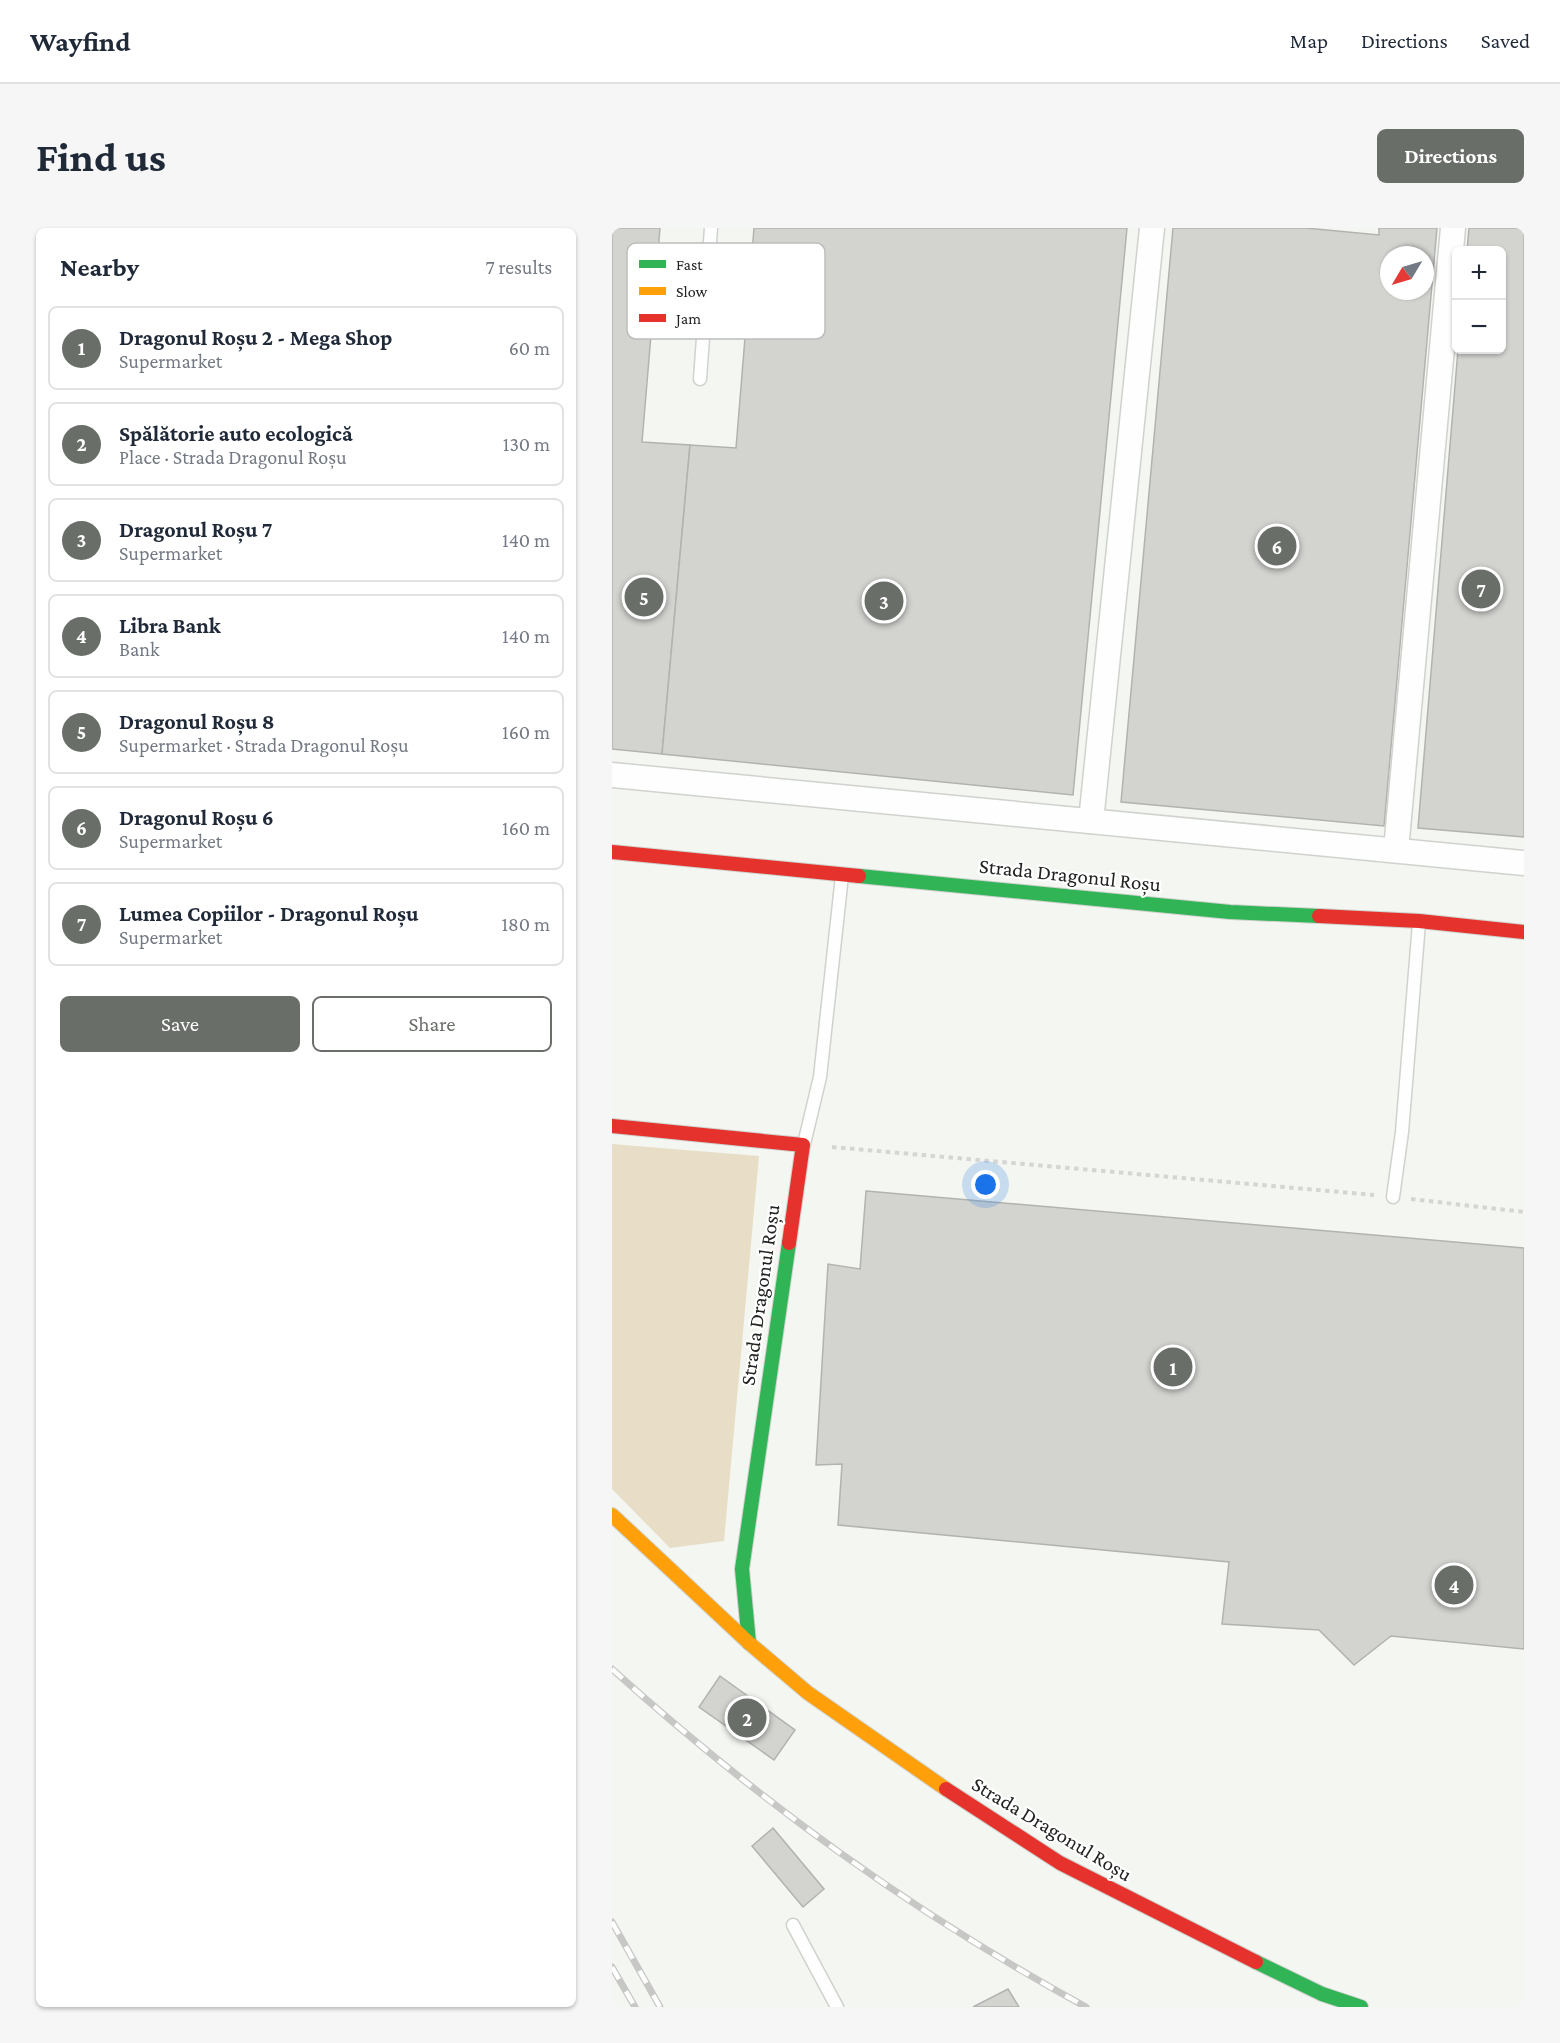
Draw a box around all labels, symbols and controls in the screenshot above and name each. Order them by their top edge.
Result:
text: Wayfind [30,26,131,57]
text: Map [1290,29,1328,53]
text: Directions [1361,29,1448,53]
text: Saved [1481,29,1530,53]
button: Directions [1377,129,1524,183]
text: Find us [36,133,166,180]
legend [627,243,825,339]
north arrow [1380,246,1434,300]
map controls [1452,246,1506,354]
button: + [1452,246,1506,300]
text: Nearby [60,253,139,282]
text: 7 results [486,256,552,278]
text: Fast [676,256,703,273]
text: Slow [676,283,708,300]
button: − [1452,300,1506,354]
text: Jam [674,310,701,328]
text: Dragonul Roșu 2 - Mega Shop [119,325,392,350]
text: 1 [78,337,85,359]
text: 60 m [509,337,550,359]
text: Supermarket [119,350,222,372]
text: Spălătorie auto ecologică [119,421,353,446]
text: 2 [76,433,87,455]
text: 130 m [503,433,550,455]
text: Place · Strada Dragonul Roșu [119,446,347,468]
text: Dragonul Roșu 7 [119,517,272,542]
pin: 6 [1258,524,1296,568]
text: 3 [77,529,86,551]
text: 140 m [502,529,550,551]
text: Supermarket [119,542,222,564]
pin: 7 [1462,566,1500,612]
pin: 5 [624,574,663,620]
pin: 3 [864,578,904,623]
text: Libra Bank [119,613,221,638]
text: 4 [76,625,87,647]
text: 140 m [502,625,550,647]
text: Bank [119,638,160,660]
text: Dragonul Roșu 8 [119,709,274,734]
text: 5 [77,721,86,743]
text: 160 m [502,721,550,743]
text: Supermarket · Strada Dragonul Roșu [119,734,409,756]
text: Dragonul Roșu 6 [119,805,274,830]
text: 6 [76,817,87,839]
text: 160 m [502,817,550,839]
text: Supermarket [119,830,222,852]
street label: Strada Dragonul Roșu [978,854,1162,897]
text: Lumea Copiilor - Dragonul Roșu [119,901,418,926]
text: 7 [77,913,86,935]
text: 180 m [501,913,550,935]
text: Supermarket [119,926,222,948]
button: Save [60,996,300,1052]
button: Share [312,996,552,1052]
your location [971,1170,1000,1199]
street label: Strada Dragonul Roșu [735,1203,786,1387]
pin: 1 [1154,1344,1192,1390]
pin: 4 [1434,1562,1474,1608]
pin: 2 [728,1696,766,1740]
street label: Strada Dragonul Roșu [967,1772,1136,1887]

